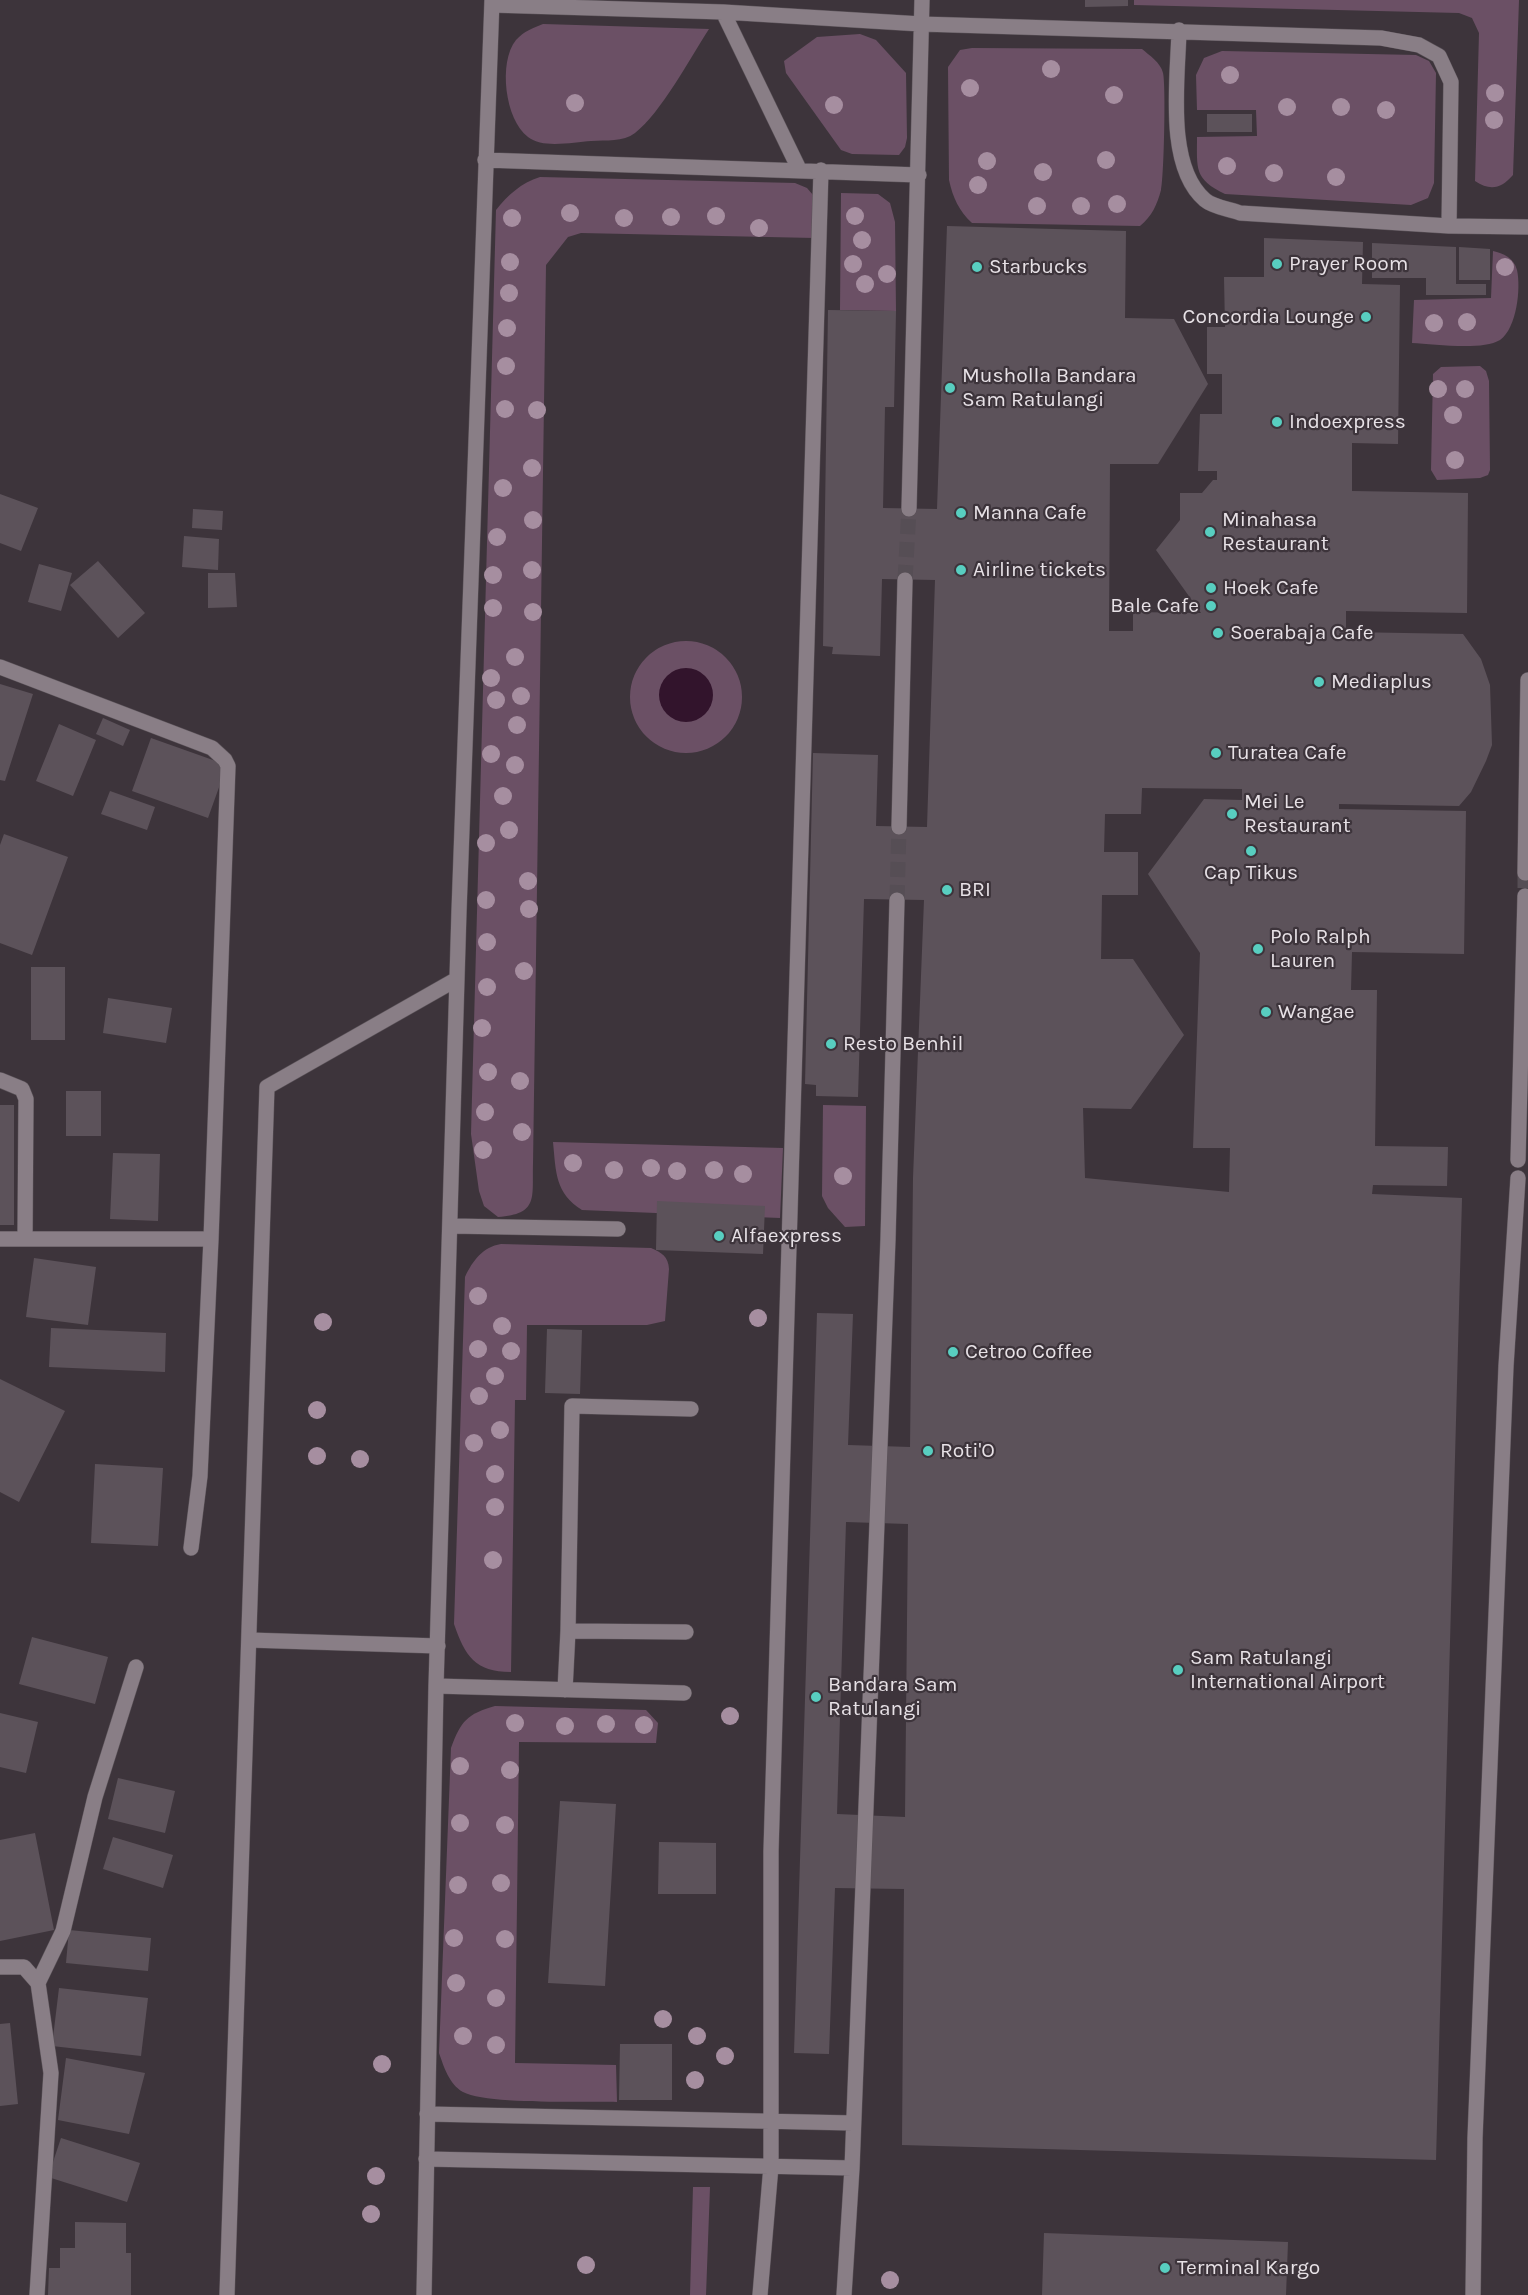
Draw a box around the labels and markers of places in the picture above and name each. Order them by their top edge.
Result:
place label: Prayer Room [1289,251,1408,277]
place label: Starbucks [989,254,1088,280]
marker: Prayer Room [1270,257,1284,271]
marker: Starbucks [970,260,984,274]
place label: Concordia Lounge [1183,304,1354,330]
marker: Concordia Lounge [1359,310,1373,324]
place label: Musholla Bandara Sam Ratulangi [962,363,1136,413]
marker: Musholla Bandara Sam Ratulangi [943,381,957,395]
place label: Indoexpress [1289,409,1406,435]
marker: Indoexpress [1270,415,1284,429]
place label: Manna Cafe [973,500,1087,526]
marker: Manna Cafe [954,506,968,520]
place label: Minahasa Restaurant [1222,507,1329,557]
marker: Minahasa Restaurant [1203,525,1217,539]
place label: Airline tickets [973,557,1106,583]
marker: Airline tickets [954,563,968,577]
place label: Hoek Cafe [1223,575,1319,601]
marker: Hoek Cafe [1204,581,1218,595]
place label: Bale Cafe [1110,593,1199,619]
marker: Bale Cafe [1204,599,1218,613]
place label: Soerabaja Cafe [1230,620,1374,646]
marker: Soerabaja Cafe [1211,626,1225,640]
place label: Mediaplus [1331,669,1432,695]
marker: Mediaplus [1312,675,1326,689]
place label: Turatea Cafe [1228,740,1347,766]
marker: Turatea Cafe [1209,746,1223,760]
place label: Mei Le Restaurant [1244,789,1351,839]
marker: Mei Le Restaurant [1225,807,1239,821]
marker: Cap Tikus [1244,844,1258,858]
place label: Cap Tikus [1204,860,1298,886]
place label: BRI [959,877,991,903]
marker: BRI [940,883,954,897]
place label: Polo Ralph Lauren [1270,924,1371,974]
marker: Polo Ralph Lauren [1251,942,1265,956]
place label: Wangae [1278,999,1355,1025]
marker: Wangae [1259,1005,1273,1019]
place label: Resto Benhil [843,1031,963,1057]
marker: Resto Benhil [824,1037,838,1051]
place label: Alfaexpress [731,1223,842,1249]
marker: Alfaexpress [712,1229,726,1243]
place label: Cetroo Coffee [965,1339,1092,1365]
marker: Cetroo Coffee [946,1345,960,1359]
place label: Roti'O [940,1438,995,1464]
marker: Roti'O [921,1444,935,1458]
place label: Sam Ratulangi International Airport [1190,1645,1385,1695]
marker: Sam Ratulangi International Airport [1171,1663,1185,1677]
place label: Bandara Sam Ratulangi [828,1672,957,1722]
marker: Bandara Sam Ratulangi [809,1690,823,1704]
place label: Terminal Kargo [1177,2255,1320,2281]
marker: Terminal Kargo [1158,2261,1172,2275]

